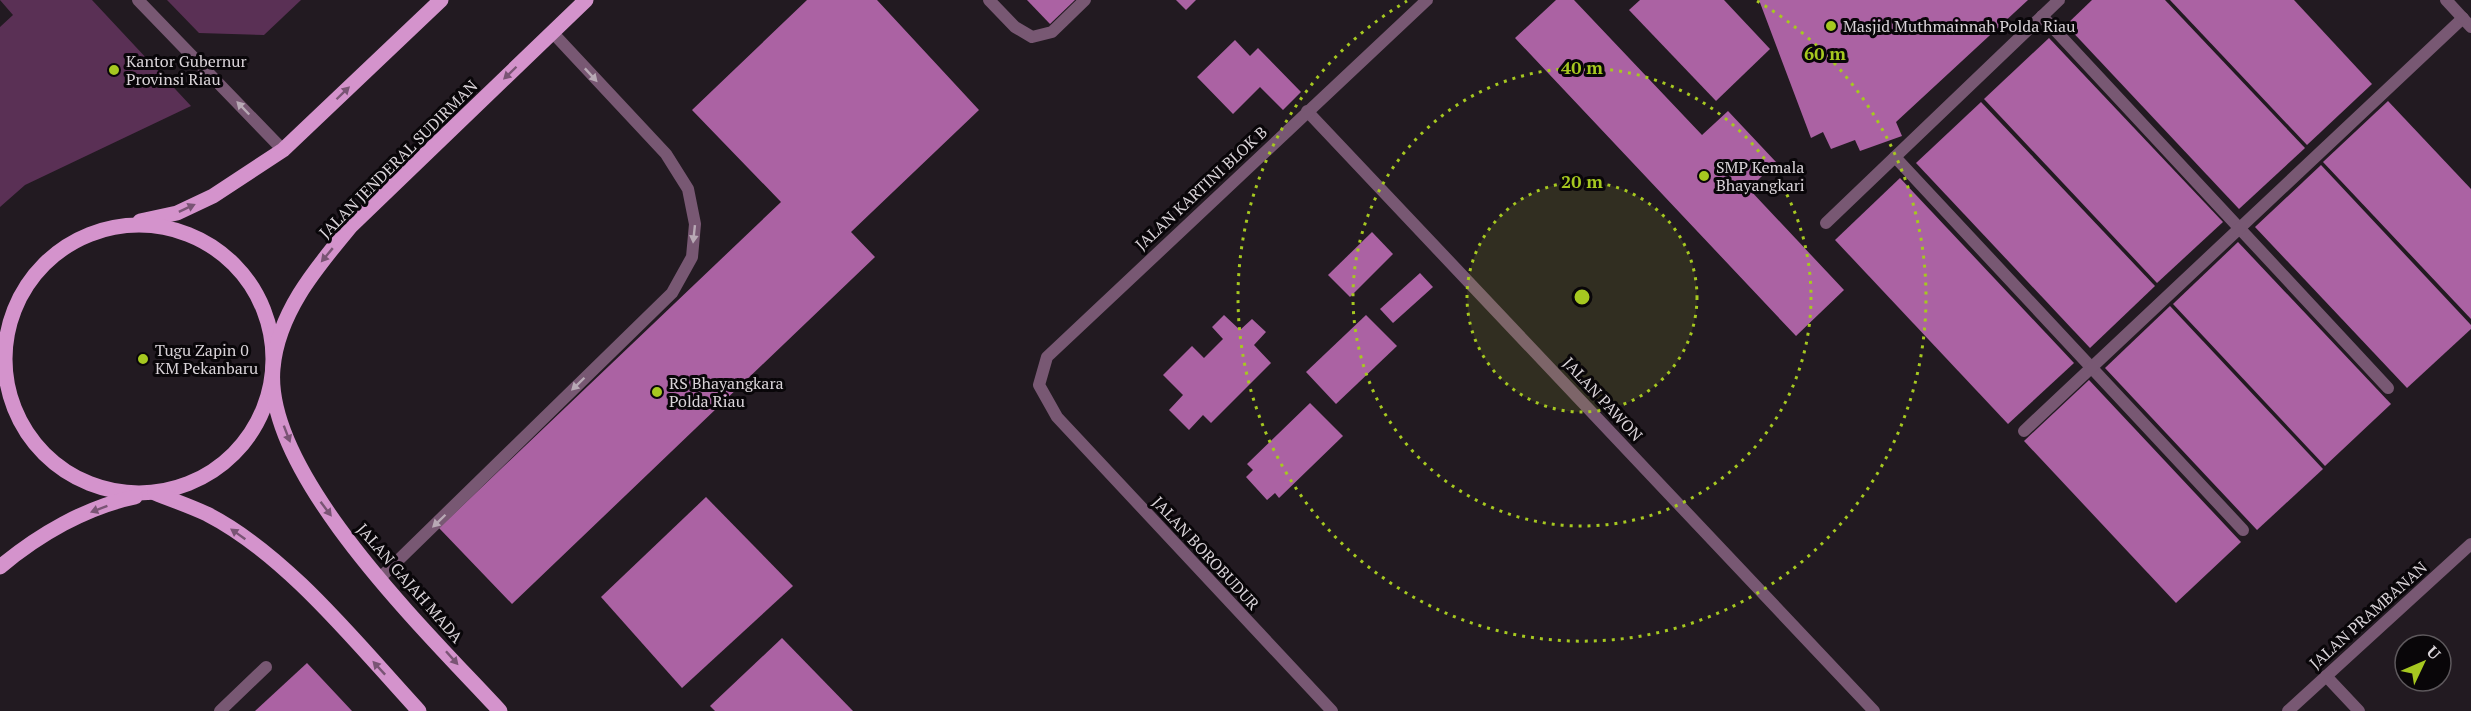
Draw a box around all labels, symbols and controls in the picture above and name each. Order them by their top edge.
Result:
place label: Masjid Muthmainnah Polda Riau [1843,15,2075,37]
marker: Masjid Muthmainnah Polda Riau [1824,19,1838,33]
text: 60 m [1804,41,1846,65]
place label: Kantor Gubernur Provinsi Riau [126,50,248,90]
text: 40 m [1561,55,1603,79]
marker: Kantor Gubernur Provinsi Riau [107,63,121,77]
one-way arrow [502,66,517,80]
one-way arrow [584,68,598,83]
street label: JALAN JENDERAL SUDIRMAN [314,75,482,243]
one-way arrow [336,86,351,100]
one-way arrow [236,102,250,116]
street label: JALAN KARTINI BLOK B [1130,121,1272,255]
place label: SMP Kemala Bhayangkari [1716,156,1805,196]
text: 20 m [1561,169,1603,193]
marker: SMP Kemala Bhayangkari [1697,169,1711,183]
one-way arrow [179,203,196,212]
one-way arrow [689,224,699,243]
one-way arrow [321,247,334,262]
centre of rings [1572,287,1592,307]
place label: Tugu Zapin 0 KM Pekanbaru [155,339,258,379]
marker: Tugu Zapin 0 KM Pekanbaru [136,352,150,366]
street label: JALAN PAWON [1558,352,1648,446]
place label: RS Bhayangkara Polda Riau [669,372,784,412]
one-way arrow [572,377,586,391]
marker: RS Bhayangkara Polda Riau [650,385,664,399]
one-way arrow [282,426,292,444]
street label: JALAN BOROBUDUR [1148,491,1265,615]
one-way arrow [320,501,332,517]
one-way arrow [90,504,108,514]
one-way arrow [432,514,447,528]
street label: JALAN GAJAH MADA [352,519,468,648]
one-way arrow [231,528,247,540]
street label: JALAN PRAMBANAN [2304,556,2432,674]
north arrow [2393,633,2453,693]
text: U [2422,641,2446,665]
one-way arrow [445,651,459,666]
one-way arrow [373,661,386,676]

